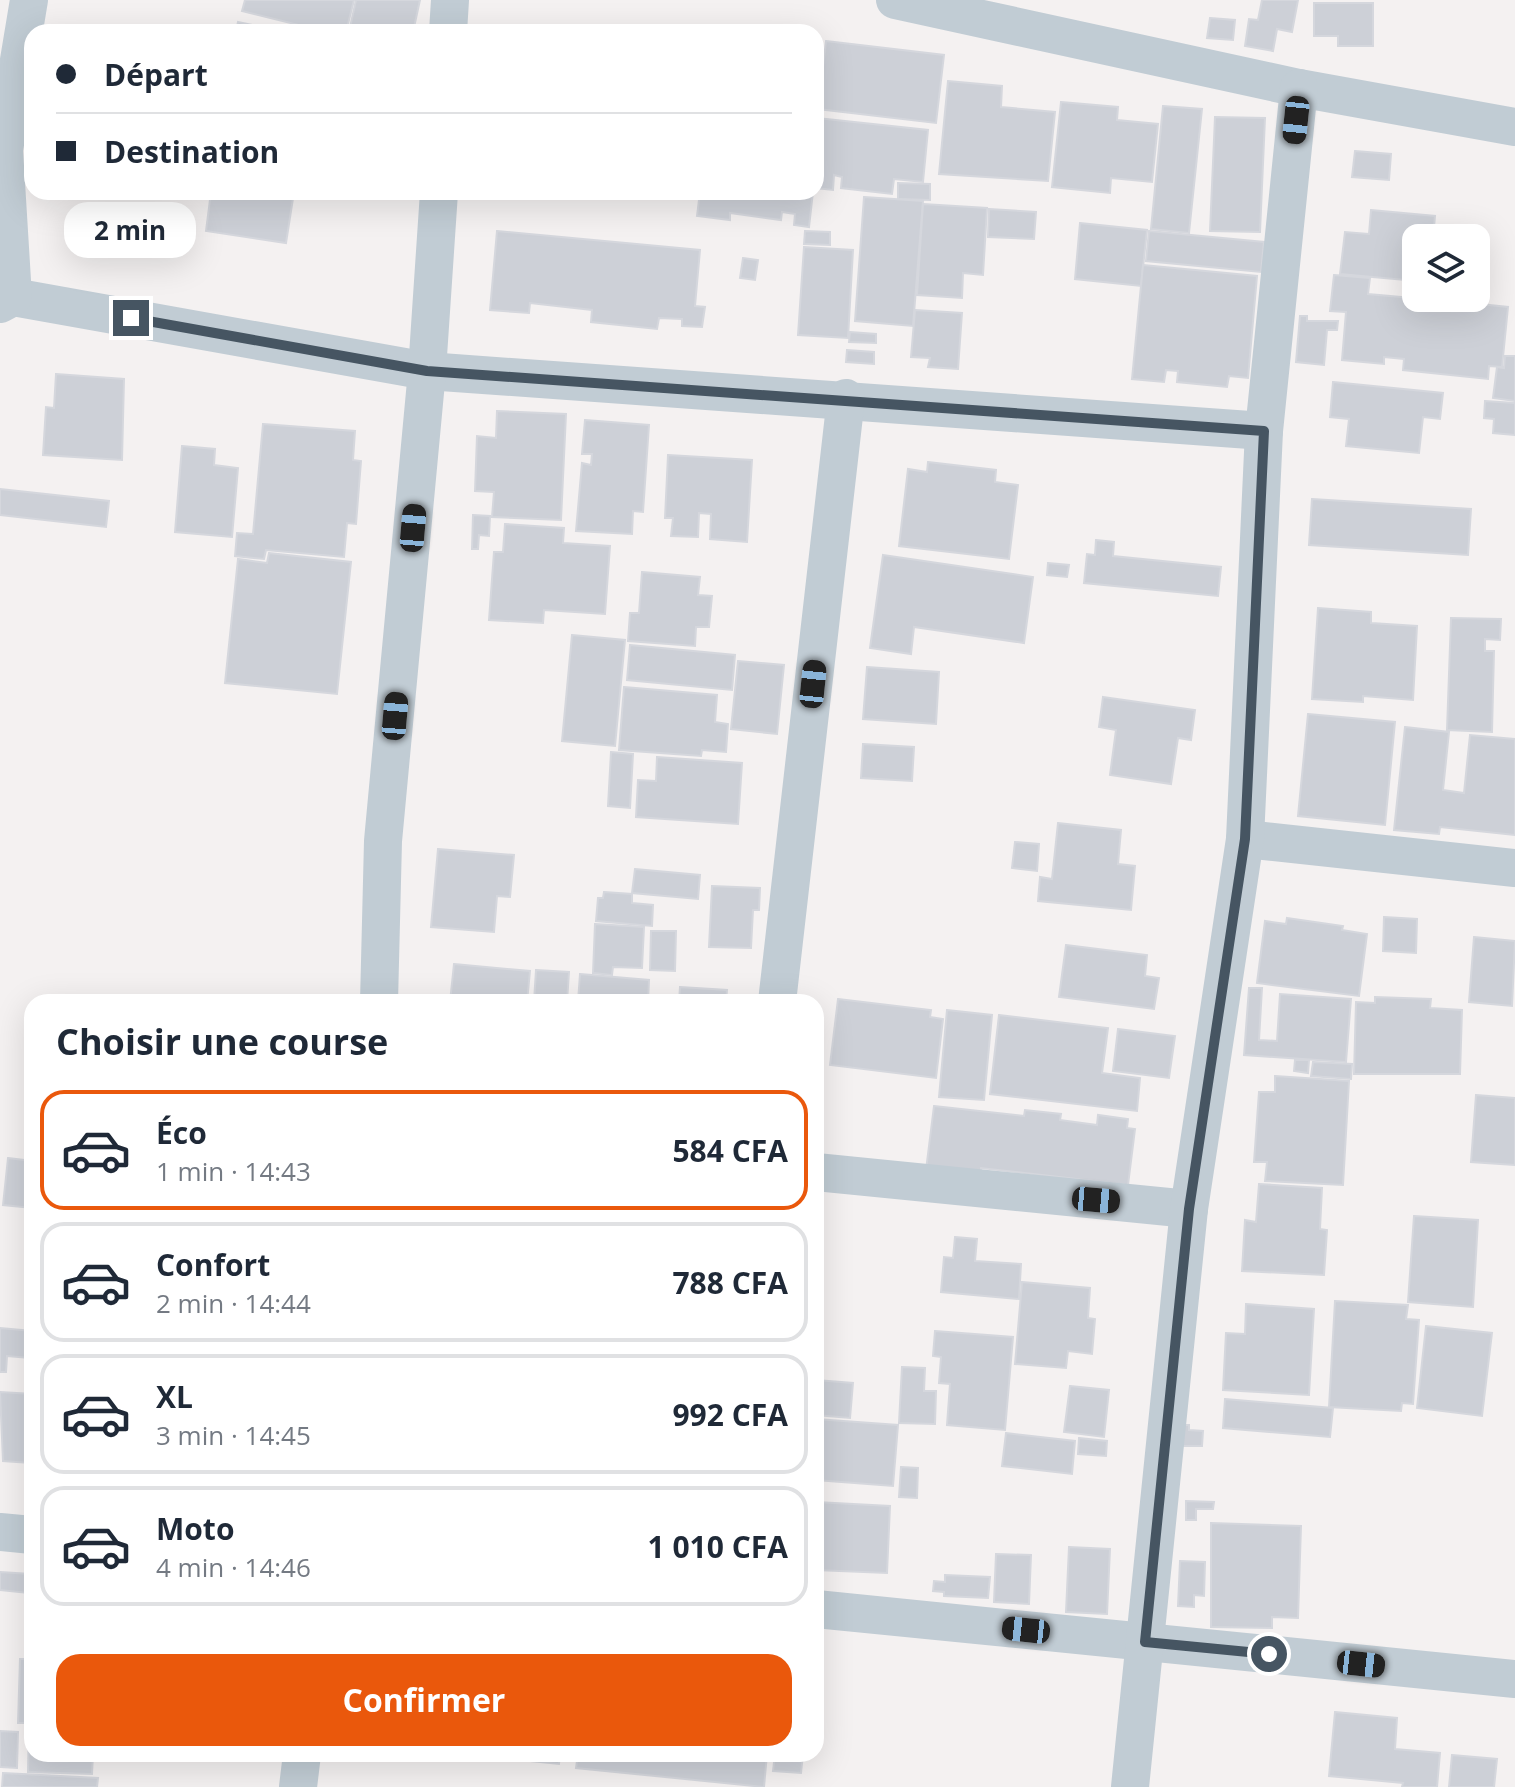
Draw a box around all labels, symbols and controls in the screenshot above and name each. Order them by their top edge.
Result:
text: Départ [104,54,208,95]
car [1282,95,1310,145]
text: Destination [104,131,279,172]
callout: 2 min [65,202,197,258]
text: 2 min [94,212,166,248]
map controls [1402,224,1490,312]
button: layers [1402,224,1490,312]
route end [113,300,149,336]
car [399,503,427,553]
car [799,659,827,709]
car [381,691,409,741]
text: Choisir une course [56,1017,388,1066]
text: Éco [156,1112,207,1153]
icon: car [60,1114,132,1186]
text: 584 CFA [672,1130,788,1171]
text: 1 min · 14:43 [156,1153,311,1189]
car [1071,1186,1121,1214]
text: Confort [156,1244,270,1285]
icon: car [60,1246,132,1318]
text: 788 CFA [672,1262,788,1303]
text: 2 min · 14:44 [156,1285,311,1321]
text: XL [156,1376,193,1417]
icon: car [60,1378,132,1450]
text: 992 CFA [672,1394,788,1435]
text: 3 min · 14:45 [156,1417,311,1453]
text: Moto [156,1508,234,1549]
icon: car [60,1510,132,1582]
text: 1 010 CFA [648,1526,788,1567]
text: 4 min · 14:46 [156,1549,311,1585]
car [1001,1616,1051,1644]
route start [1251,1636,1287,1672]
car [1336,1650,1386,1678]
button: Confirmer [56,1654,792,1746]

